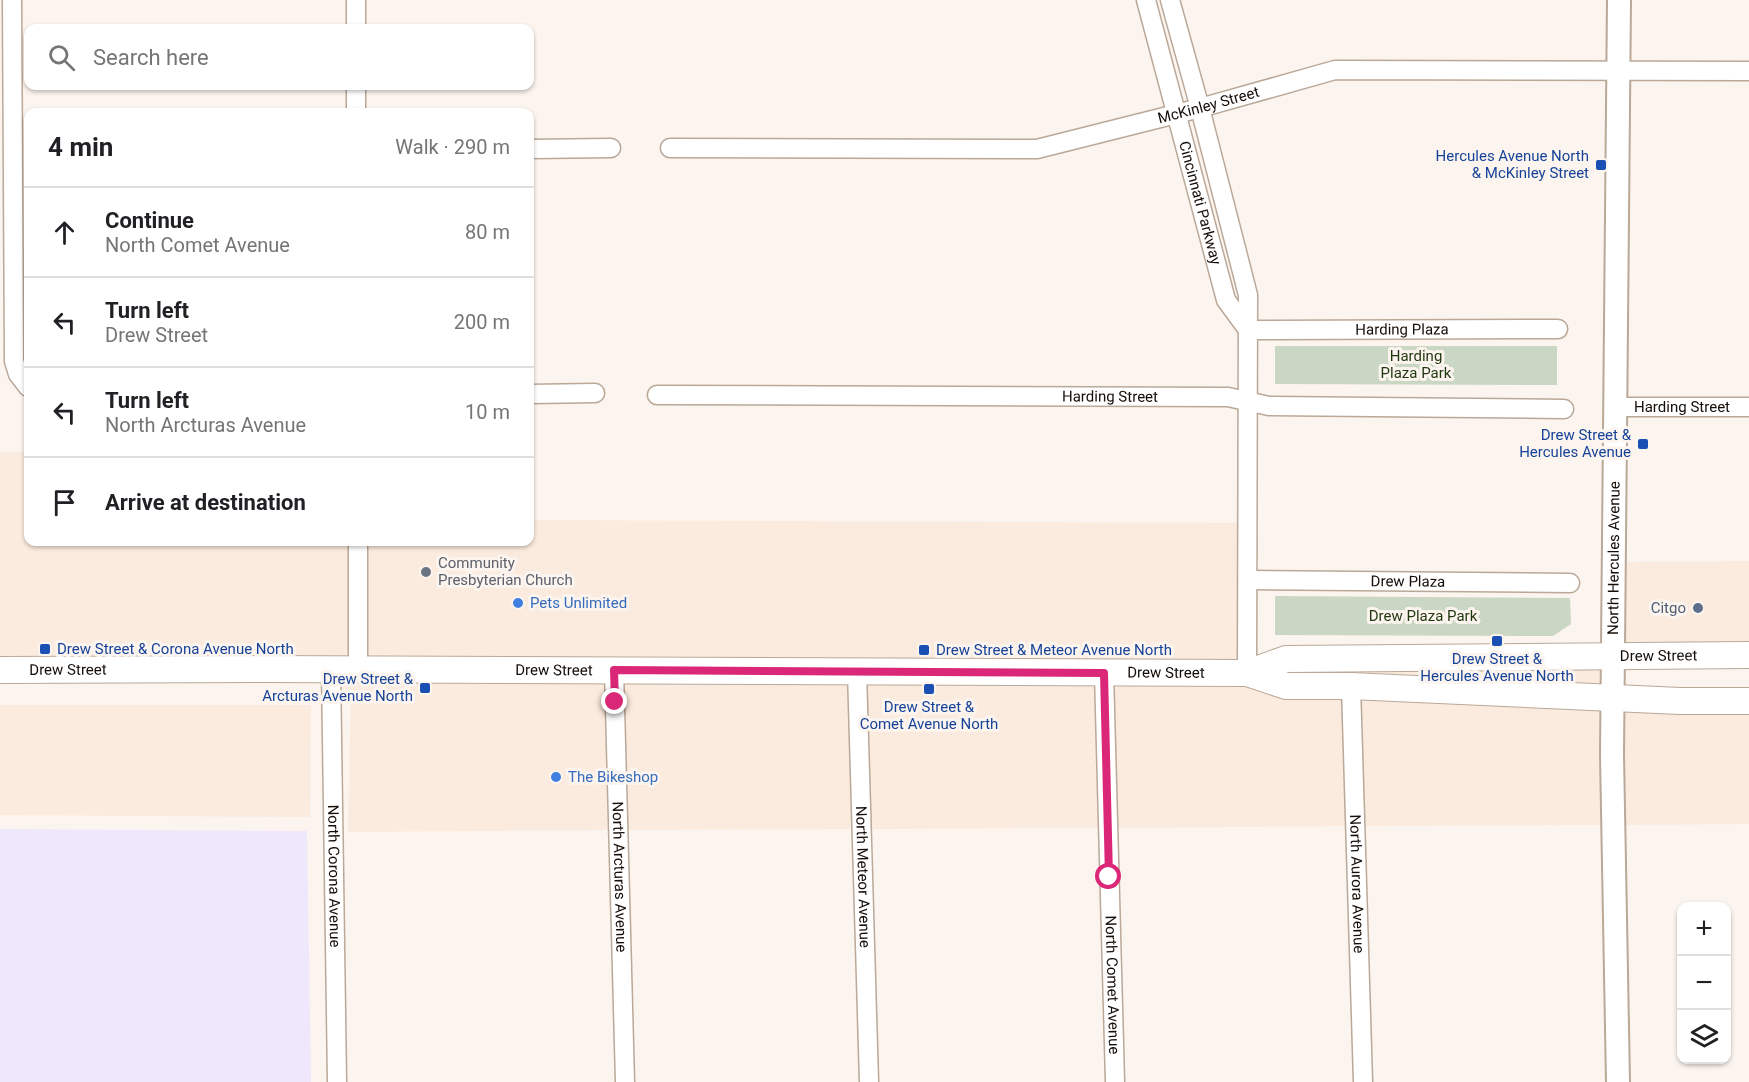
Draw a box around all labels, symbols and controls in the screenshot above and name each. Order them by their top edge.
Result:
search box [24,24,534,90]
icon: search [45,41,78,74]
text: Search here [93,45,209,70]
street label: McKinley Street [1156,83,1261,127]
text: 4 min [48,132,113,162]
text: Walk · 290 m [395,135,510,159]
street label: Cincinnati Parkway [1175,139,1225,267]
place label: Hercules Avenue North & McKinley Street [1436,147,1589,182]
marker: Hercules Avenue North & McKinley Street [1594,158,1608,172]
text: Continue [105,208,194,233]
icon: ahead [48,216,81,249]
text: 80 m [465,220,510,244]
text: North Comet Avenue [105,233,290,257]
text: Turn left [105,298,189,323]
icon: left [48,306,81,339]
text: 200 m [454,310,510,334]
street label: Harding Plaza [1355,320,1449,339]
text: Drew Street [105,323,208,347]
park label: Harding Plaza Park [1381,347,1452,382]
street label: Harding Street [1062,387,1158,406]
text: Turn left [105,388,189,413]
icon: left [48,396,81,429]
street label: Harding Street [1634,398,1730,416]
text: 10 m [465,400,510,424]
text: North Arcturas Avenue [105,413,306,437]
place label: Drew Street & Hercules Avenue [1519,426,1632,461]
marker: Drew Street & Hercules Avenue [1636,437,1650,451]
street label: North Hercules Avenue [1604,481,1624,635]
icon: arrive [48,486,81,519]
text: Arrive at destination [105,490,306,515]
place label: Community Presbyterian Church [438,554,573,589]
marker: Community Presbyterian Church [419,565,433,579]
street label: Drew Plaza [1371,572,1445,591]
place label: Pets Unlimited [530,594,627,612]
marker: Pets Unlimited [511,596,525,610]
place label: Citgo [1651,599,1686,617]
marker: Citgo [1691,601,1705,615]
park label: Drew Plaza Park [1369,607,1478,625]
marker: Drew Street & Hercules Avenue North [1490,634,1504,648]
place label: Drew Street & Corona Avenue North [57,640,294,658]
place label: Drew Street & Meteor Avenue North [936,641,1172,659]
marker: Drew Street & Corona Avenue North [38,642,52,656]
marker: Drew Street & Meteor Avenue North [917,643,931,657]
street label: Drew Street [1620,646,1697,665]
place label: Drew Street & Hercules Avenue North [1420,650,1574,685]
street label: Drew Street [29,661,107,679]
street label: Drew Street [515,661,593,679]
street label: Drew Street [1127,664,1205,682]
place label: Drew Street & Arcturas Avenue North [262,670,414,705]
marker: Drew Street & Arcturas Avenue North [418,681,432,695]
marker: Drew Street & Comet Avenue North [922,682,936,696]
route end [601,688,627,714]
place label: Drew Street & Comet Avenue North [860,698,998,733]
place label: The Bikeshop [568,768,658,786]
marker: The Bikeshop [549,770,563,784]
street label: North Arcturas Avenue [609,801,631,953]
street label: North Corona Avenue [324,804,344,948]
street label: North Meteor Avenue [852,806,874,948]
street label: North Aurora Avenue [1346,814,1368,954]
route start [1095,863,1121,889]
map controls [1677,902,1731,1064]
button: + [1677,902,1731,956]
street label: North Comet Avenue [1102,915,1123,1055]
button: − [1677,956,1731,1010]
button: layers [1677,1010,1731,1064]

